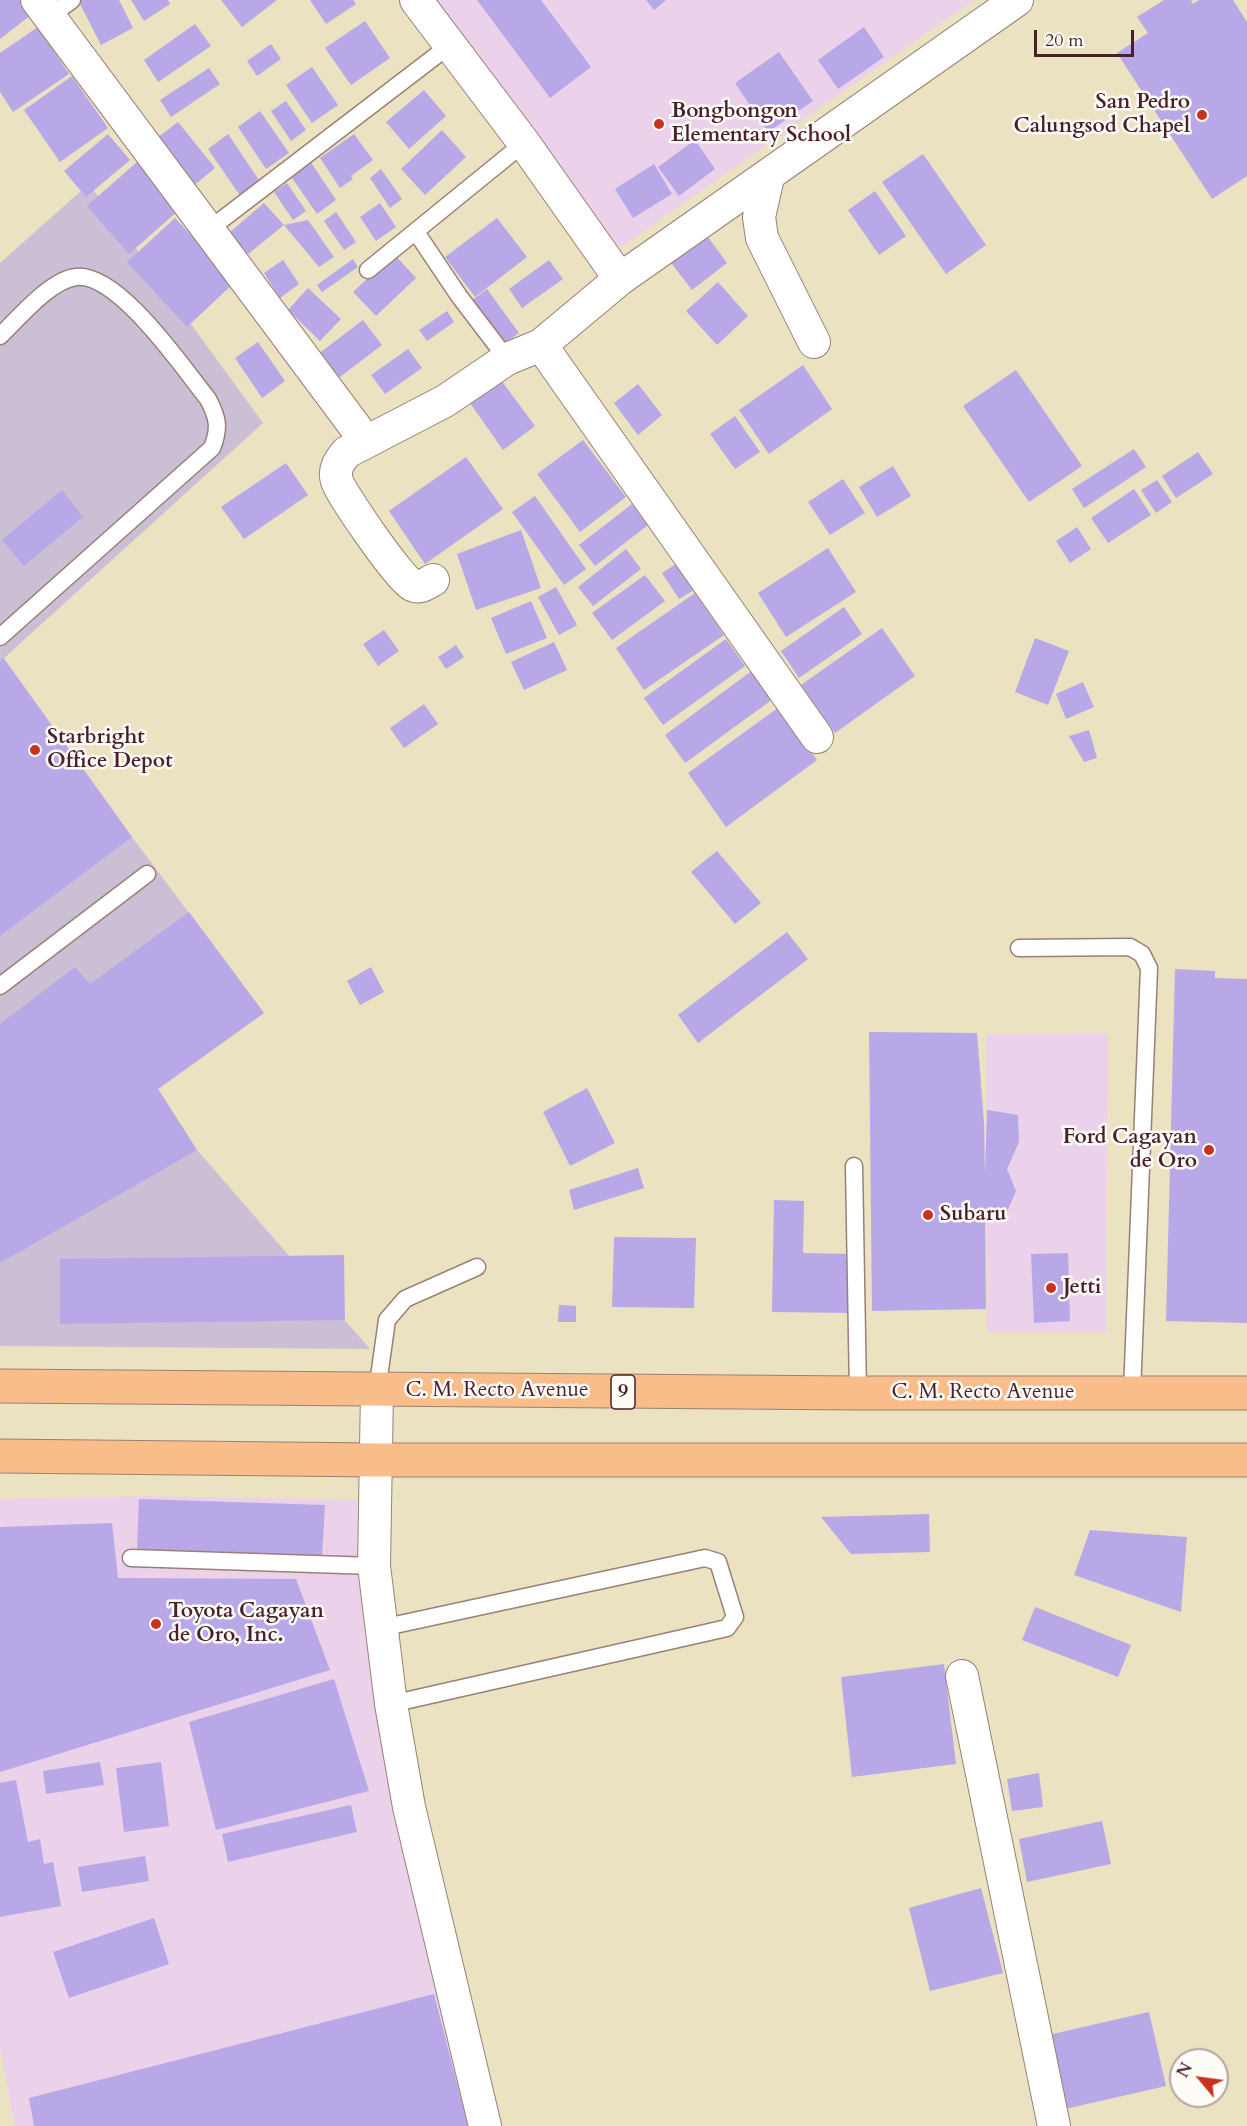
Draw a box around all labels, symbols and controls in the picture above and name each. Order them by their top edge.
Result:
scale bar [1037,18,1138,56]
text: 20 m [1045,28,1084,53]
place label: San Pedro Calungsod Chapel [1013,90,1190,140]
place label: Bongbongon Elementary School [671,99,851,149]
marker: San Pedro Calungsod Chapel [1195,108,1209,122]
marker: Bongbongon Elementary School [652,117,666,131]
place label: Starbright Office Depot [47,725,173,775]
marker: Starbright Office Depot [28,743,42,757]
place label: Ford Cagayan de Oro [1063,1125,1197,1175]
marker: Ford Cagayan de Oro [1202,1143,1216,1157]
place label: Subaru [940,1202,1007,1228]
marker: Subaru [921,1208,935,1222]
place label: Jetti [1063,1275,1101,1301]
marker: Jetti [1044,1281,1058,1295]
road number: 9 [611,1375,635,1409]
street label: C. M. Recto Avenue [405,1378,589,1404]
street label: C. M. Recto Avenue [891,1380,1075,1406]
place label: Toyota Cagayan de Oro, Inc. [168,1599,324,1649]
marker: Toyota Cagayan de Oro, Inc. [149,1617,163,1631]
north arrow [1169,2048,1229,2108]
text: N [1172,2059,1198,2082]

